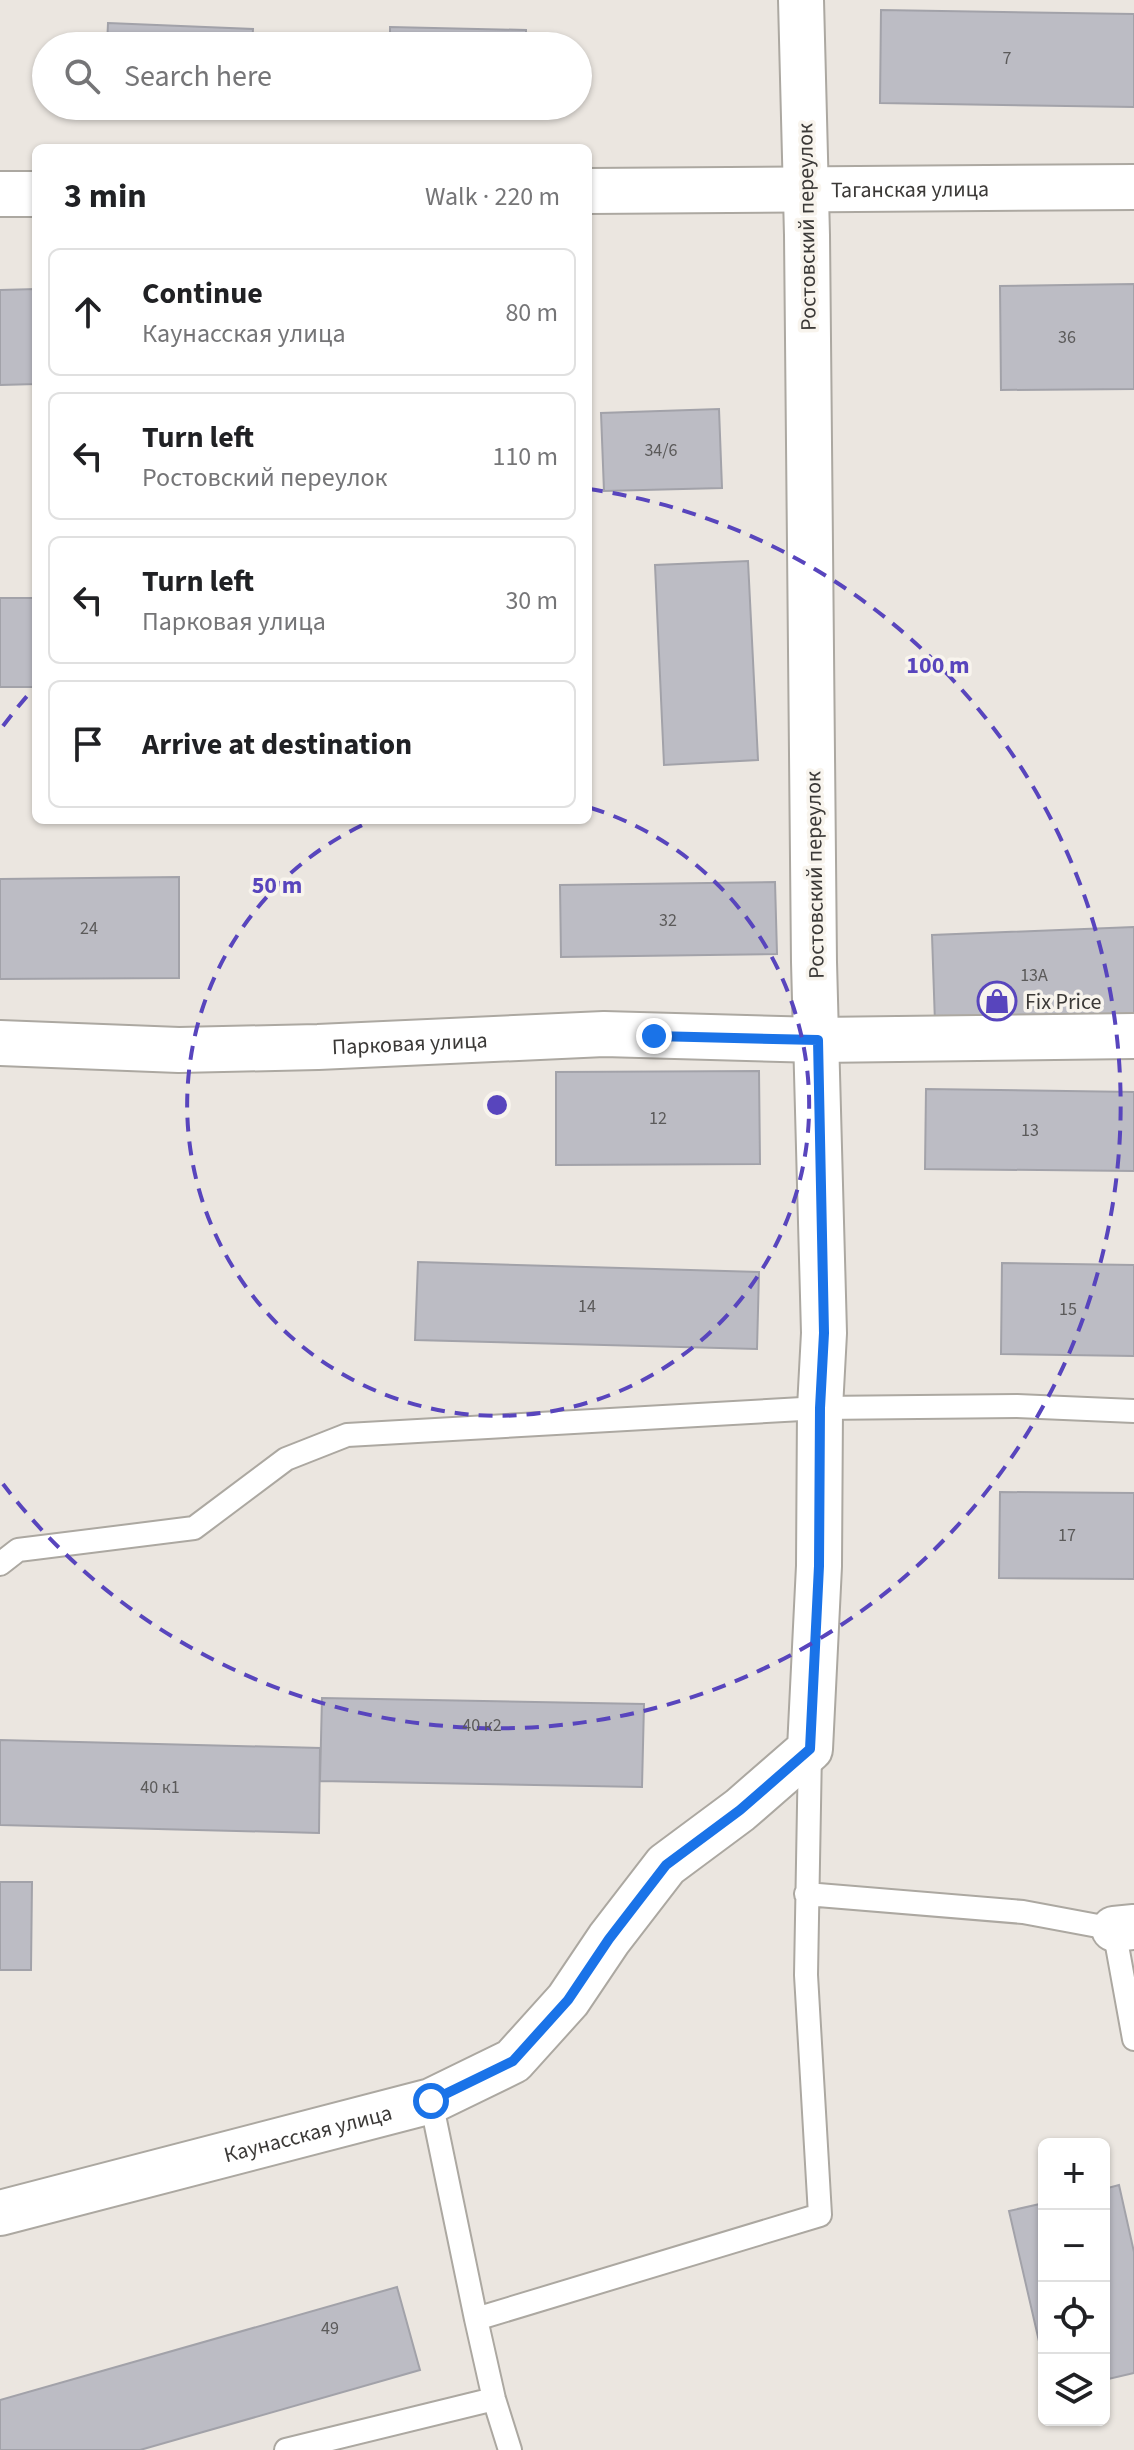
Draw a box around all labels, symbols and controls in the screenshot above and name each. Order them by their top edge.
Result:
search box [32,32,592,120]
house number: 7 [1003,46,1012,71]
icon: search [60,54,104,98]
text: Search here [124,55,272,98]
street label: Ростовский переулок [789,123,825,331]
text: 3 min [64,172,147,221]
street label: Таганская улица [831,173,989,206]
text: Walk · 220 m [425,178,560,215]
text: Continue [142,272,263,315]
icon: ahead [66,290,110,334]
text: 80 m [505,294,558,331]
text: Каунасская улица [142,315,346,352]
house number: 36 [1058,325,1076,350]
text: Turn left [142,416,254,459]
icon: left [66,434,110,478]
text: 110 m [492,438,558,475]
house number: 34/6 [644,438,678,463]
text: Ростовский переулок [142,459,387,496]
text: Turn left [142,560,254,603]
icon: left [66,578,110,622]
text: 30 m [505,582,558,619]
text: Парковая улица [142,603,326,640]
text: 100 m [906,648,970,683]
icon: arrive [66,722,110,766]
text: Arrive at destination [142,723,412,766]
street label: Ростовский переулок [797,771,833,979]
text: 50 m [252,868,302,903]
house number: 32 [659,908,677,933]
house number: 24 [80,916,98,941]
house number: 13А [1020,963,1048,988]
shop icon: Fix Price [976,980,1018,1022]
place label: Fix Price [1025,986,1102,1018]
route end [636,1018,672,1054]
street label: Парковая улица [331,1024,488,1063]
centre of rings [483,1091,511,1119]
house number: 12 [649,1106,667,1131]
house number: 13 [1021,1118,1039,1143]
house number: 14 [578,1294,596,1319]
house number: 15 [1059,1297,1077,1322]
house number: 17 [1058,1523,1076,1548]
house number: 40 к2 [462,1713,502,1738]
house number: 40 к1 [140,1775,180,1800]
route start [413,2083,449,2119]
street label: Каунасская улица [221,2097,396,2171]
map controls [1038,2138,1110,2426]
button: + [1038,2138,1110,2210]
button: − [1038,2210,1110,2282]
button: locate [1038,2282,1110,2354]
house number: 49 [321,2316,339,2341]
button: layers [1038,2354,1110,2426]

